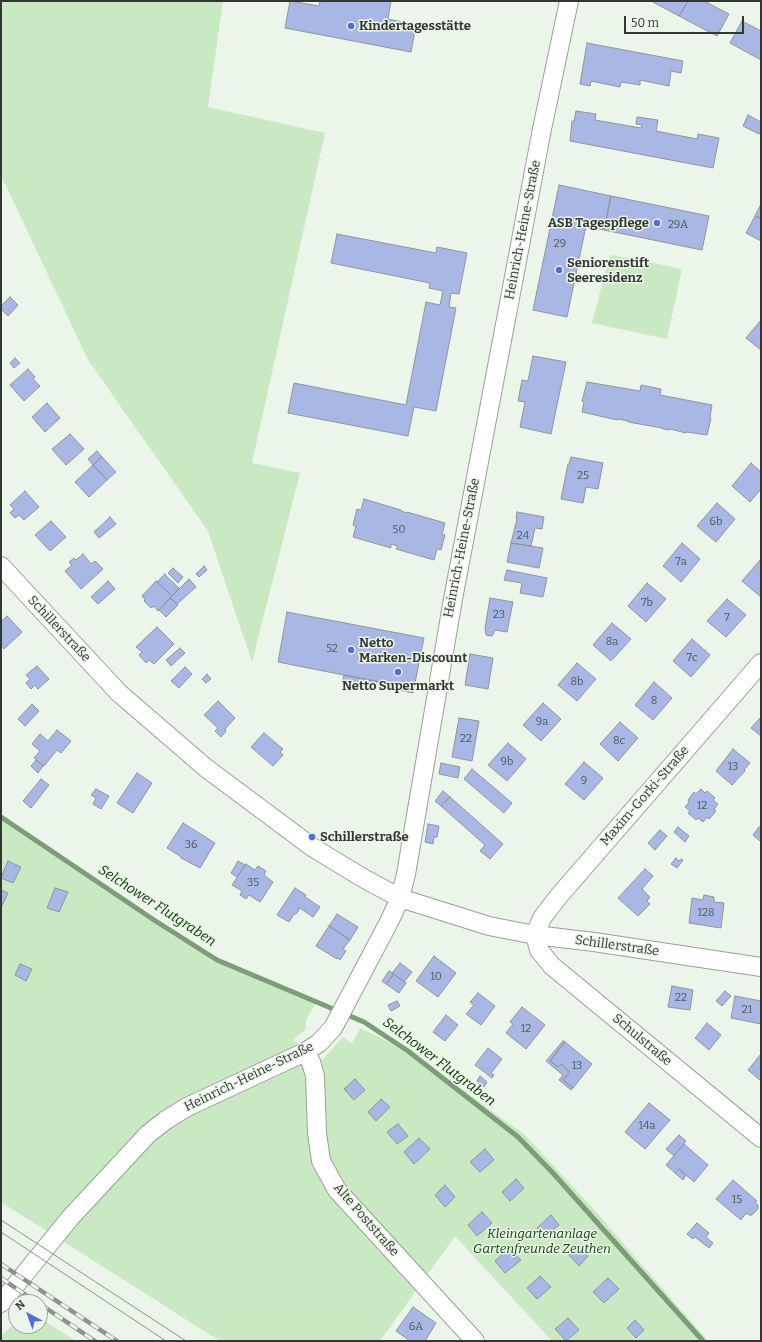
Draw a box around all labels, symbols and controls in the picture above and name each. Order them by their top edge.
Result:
scale bar [626,8,746,34]
text: 50 m [631,16,659,30]
place label: Kindertagesstätte [359,18,471,34]
marker: Kindertagesstätte [346,21,356,31]
street label: Heinrich-Heine-Straße [502,159,544,301]
place label: ASB Tagespflege [548,215,649,231]
marker: ASB Tagespflege [652,218,662,228]
house number: 29A [668,218,688,232]
house number: 29 [554,237,566,251]
place label: Seniorenstift Seeresidenz [567,255,649,286]
marker: Seniorenstift Seeresidenz [554,265,564,275]
house number: 25 [577,469,589,483]
street label: Heinrich-Heine-Straße [441,477,483,619]
house number: 6b [710,515,722,529]
house number: 50 [393,523,405,537]
house number: 24 [517,529,529,543]
house number: 7a [675,555,687,569]
street label: Schillerstraße [24,593,94,665]
house number: 7b [641,596,653,610]
house number: 23 [493,608,505,622]
house number: 7 [724,611,730,625]
place label: Netto Marken-Discount [359,635,467,666]
house number: 8a [606,635,618,649]
house number: 52 [326,642,338,656]
marker: Netto Marken-Discount [346,645,356,655]
house number: 7c [686,651,698,665]
marker: Netto Supermarkt [393,667,403,677]
house number: 8b [571,675,583,689]
place label: Netto Supermarkt [342,678,454,694]
house number: 8 [651,694,657,708]
house number: 9a [536,715,548,729]
house number: 22 [460,732,472,746]
house number: 8c [613,734,625,748]
street label: Maxim-Gorki-Straße [597,743,693,849]
house number: 9b [501,755,513,769]
house number: 13 [728,760,738,774]
house number: 9 [581,774,587,788]
house number: 12 [697,799,707,813]
place label: Schillerstraße [320,829,409,845]
marker: Schillerstraße [307,832,317,842]
house number: 36 [185,838,197,852]
water label: Selchower Flutgraben [95,862,219,950]
house number: 35 [247,876,259,890]
house number: 128 [697,906,715,920]
street label: Schillerstraße [574,932,660,960]
house number: 10 [430,970,442,984]
house number: 22 [675,991,687,1005]
house number: 21 [742,1003,752,1017]
street label: Schulstraße [609,1011,675,1069]
water label: Selchower Flutgraben [379,1014,499,1110]
house number: 12 [521,1022,531,1036]
street label: Heinrich-Heine-Straße [182,1039,316,1115]
house number: 13 [572,1059,582,1073]
house number: 14a [639,1119,655,1133]
street label: Alte Poststraße [330,1180,402,1260]
house number: 15 [732,1193,742,1207]
park label: Kleingartenanlage Gartenfreunde Zeuthen [473,1226,611,1257]
north arrow [8,1294,48,1334]
text: N [13,1298,28,1313]
house number: 6A [409,1320,423,1334]

